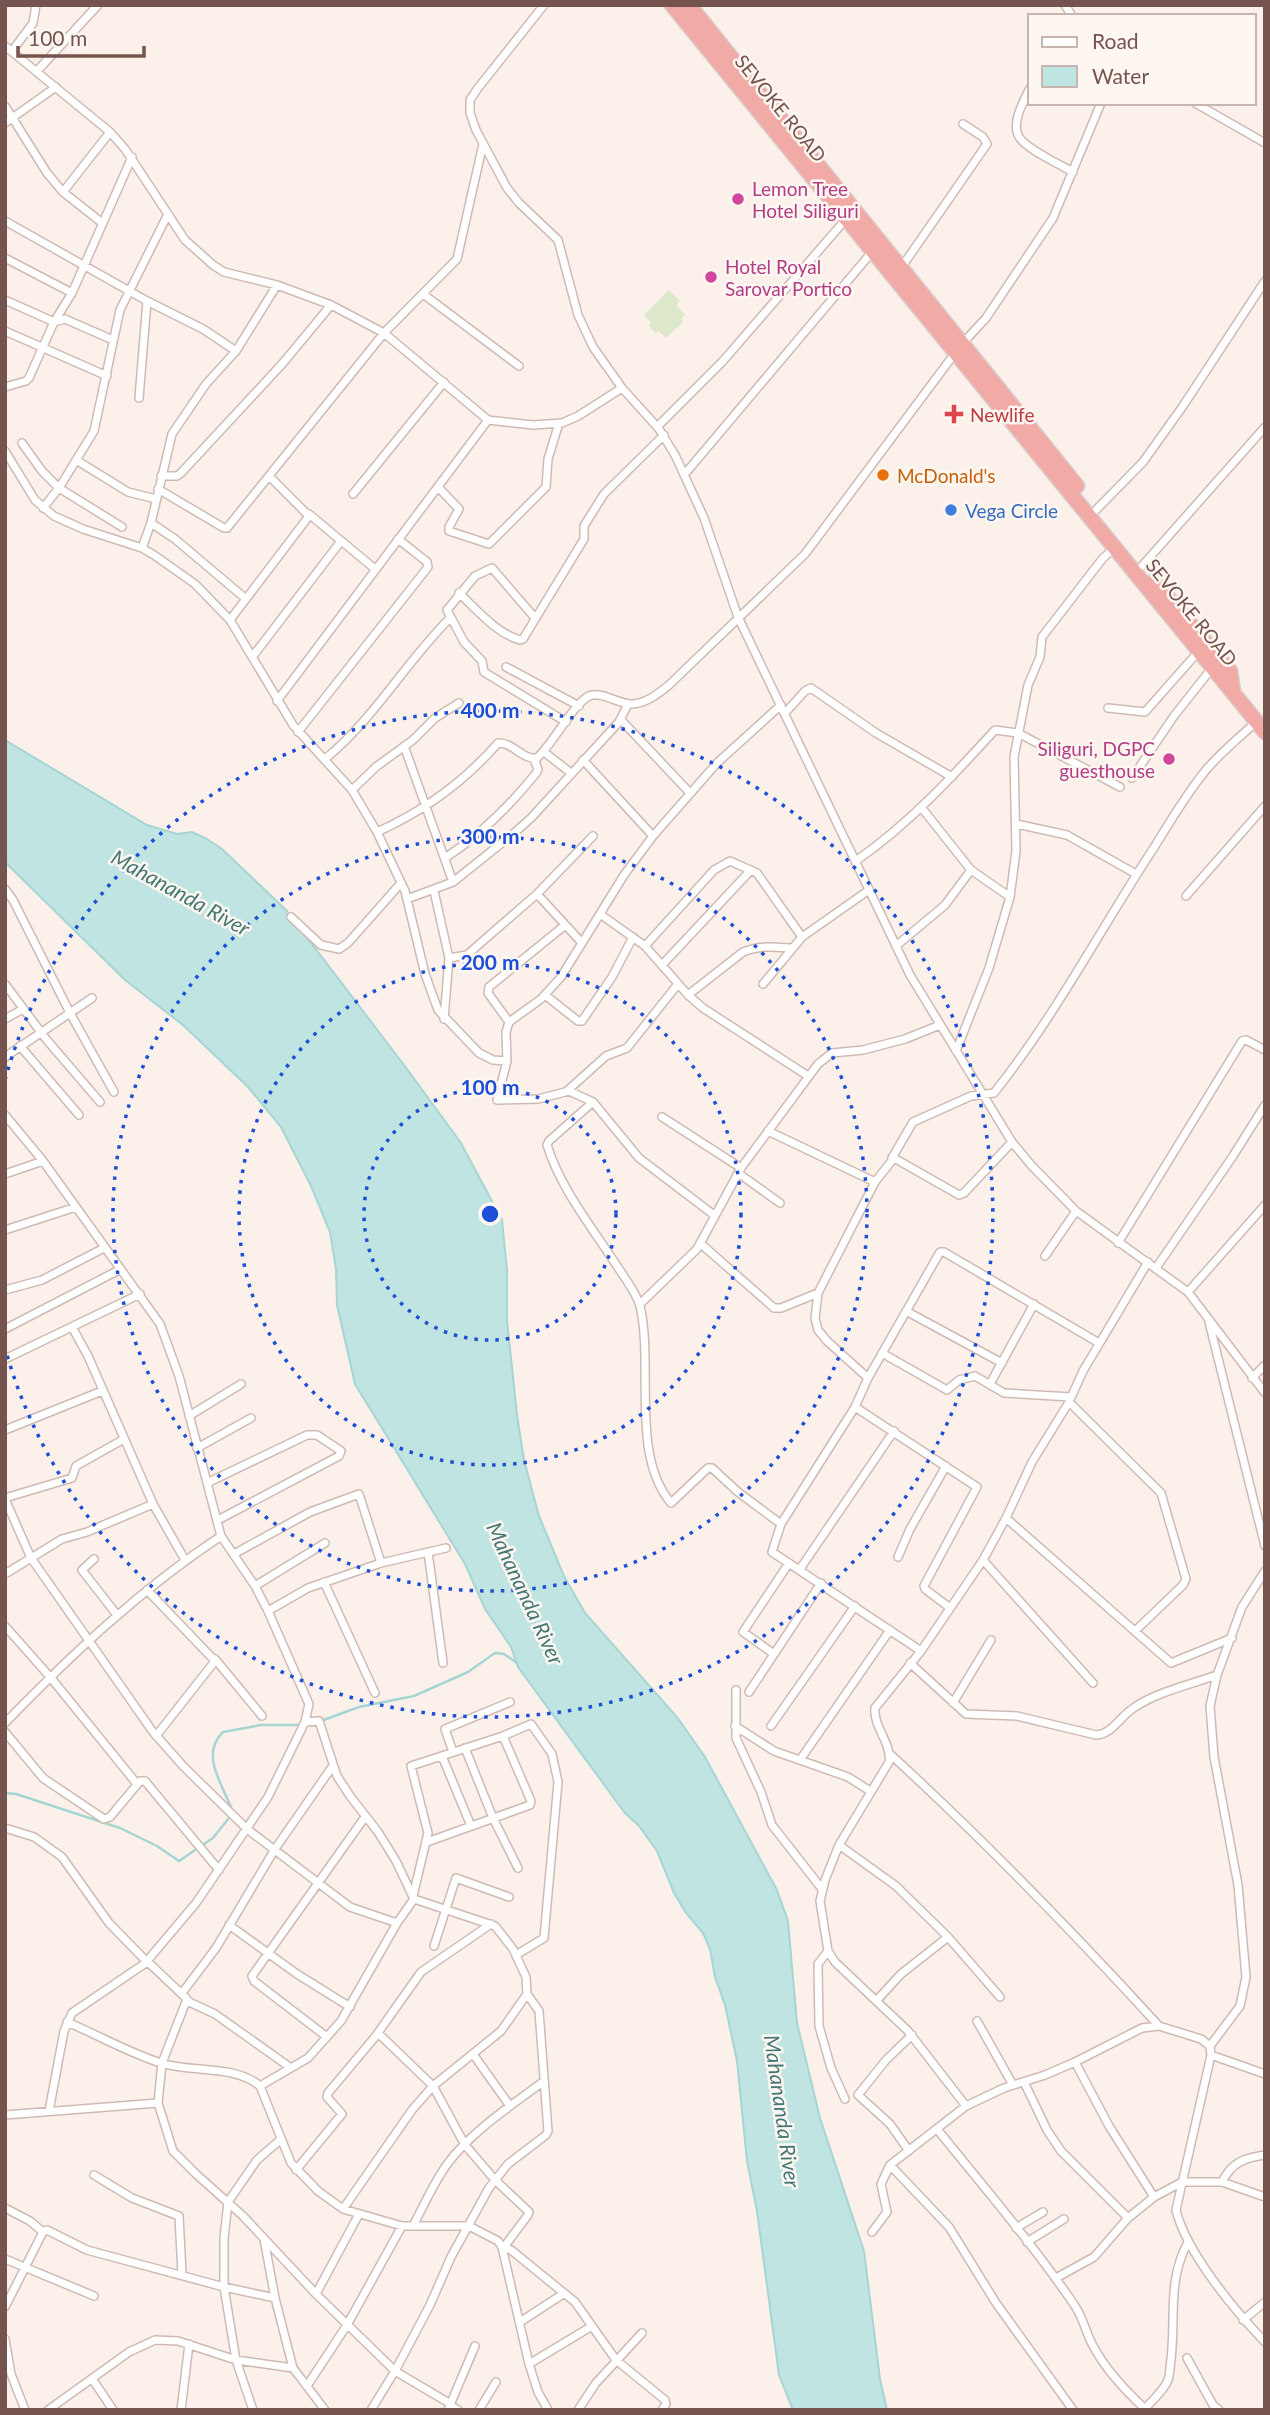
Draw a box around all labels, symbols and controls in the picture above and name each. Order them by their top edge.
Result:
scale bar [18,14,144,58]
legend [1028,14,1256,105]
text: 100 m [28,25,87,50]
text: Road [1092,28,1139,53]
street label: SEVOKE ROAD [731,50,831,166]
text: Water [1092,63,1149,88]
place label: Lemon Tree Hotel Siliguri [752,177,859,222]
marker: Lemon Tree Hotel Siliguri [730,191,746,207]
place label: Hotel Royal Sarovar Portico [725,255,852,300]
marker: Hotel Royal Sarovar Portico [703,269,719,285]
place label: Newlife [970,403,1035,426]
marker: Newlife [944,404,964,424]
place label: McDonald's [897,464,996,487]
marker: McDonald's [875,467,891,483]
place label: Vega Circle [965,499,1058,522]
marker: Vega Circle [943,502,959,518]
street label: SEVOKE ROAD [1142,554,1242,670]
text: 400 m [460,697,520,722]
place label: Siliguri, DGPC guesthouse [1038,737,1155,782]
marker: Siliguri, DGPC guesthouse [1161,751,1177,767]
text: 300 m [460,823,520,848]
water label: Mahananda River [108,844,255,941]
text: 200 m [460,949,520,974]
text: 100 m [460,1074,520,1099]
centre of rings [478,1202,502,1226]
water label: Mahananda River [482,1518,570,1669]
water label: Mahananda River [760,2033,806,2190]

